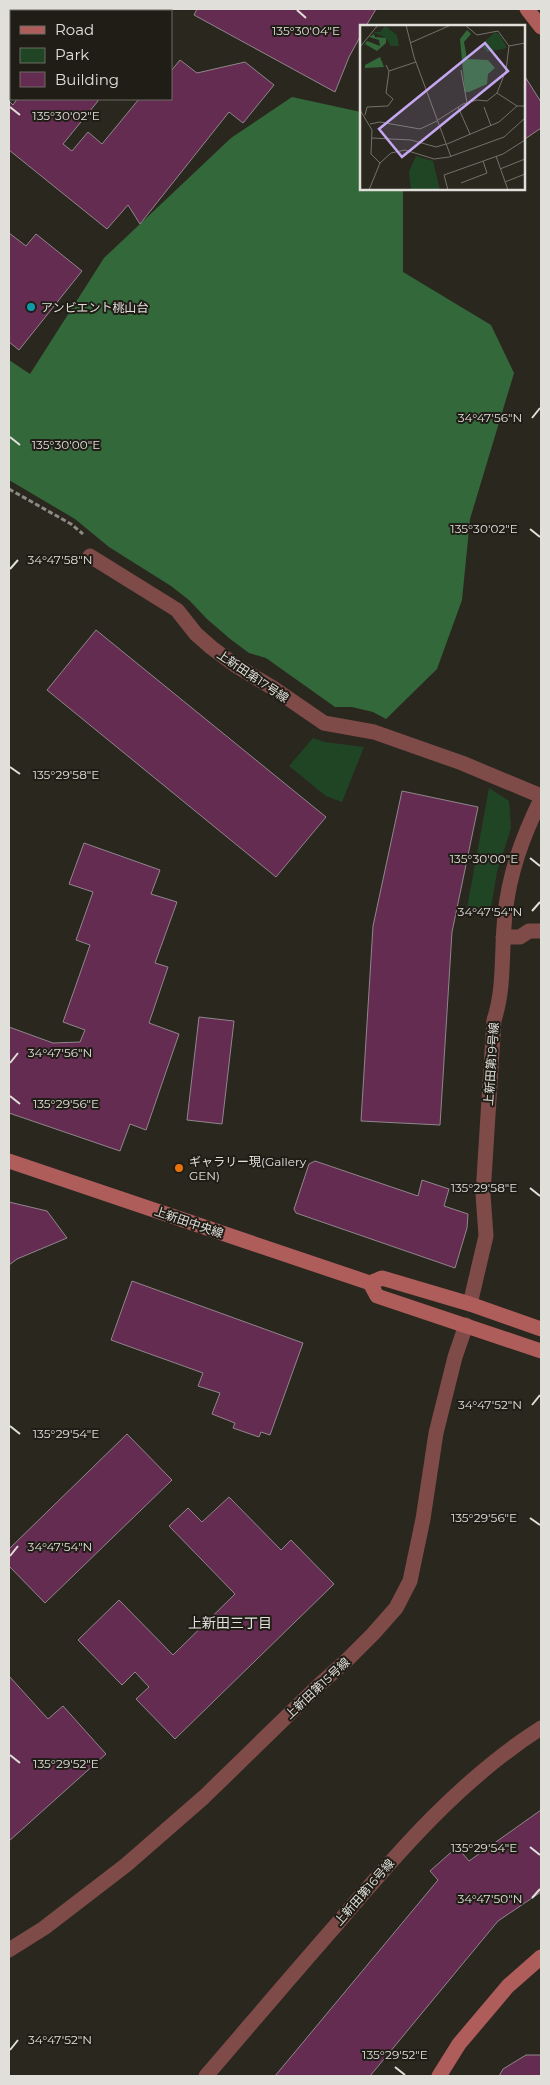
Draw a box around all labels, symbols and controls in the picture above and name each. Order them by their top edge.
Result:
legend [10,10,172,100]
text: Road [55,20,94,39]
text: 135°30'04"E [272,23,340,38]
inset map [360,25,525,190]
text: Park [55,45,89,64]
text: Building [55,70,119,89]
text: 135°30'02"E [32,108,100,123]
place label: アンビエント桃山台 [41,300,149,315]
marker: アンビエント桃山台 [25,301,37,313]
text: 34°47'56"N [458,410,522,425]
text: 135°30'00"E [32,437,100,452]
text: 135°30'02"E [450,521,518,536]
text: 34°47'58"N [28,552,92,567]
street label: 上新田第17号線 [214,646,292,706]
text: 135°29'58"E [33,767,99,782]
text: 135°30'00"E [450,851,518,866]
text: 34°47'54"N [458,904,522,919]
street label: 上新田第19号線 [481,1022,501,1106]
text: 34°47'56"N [28,1045,92,1060]
text: 135°29'56"E [33,1096,99,1111]
place label: ギャラリー現(Gallery GEN) [189,1154,307,1183]
marker: ギャラリー現(Gallery GEN) [173,1162,185,1174]
text: 135°29'58"E [451,1180,517,1195]
street label: 上新田中央線 [153,1203,225,1241]
text: 34°47'52"N [458,1397,522,1412]
text: 135°29'54"E [33,1426,99,1441]
text: 135°29'56"E [451,1510,517,1525]
text: 34°47'54"N [28,1539,92,1554]
district label: 上新田三丁目 [188,1614,272,1632]
street label: 上新田第15号線 [281,1654,353,1722]
text: 135°29'52"E [33,1756,99,1771]
text: 135°29'54"E [451,1840,517,1855]
street label: 上新田第16号線 [331,1856,397,1928]
text: 34°47'50"N [457,1891,523,1906]
text: 34°47'52"N [28,2032,92,2047]
text: 135°29'52"E [362,2047,428,2062]

